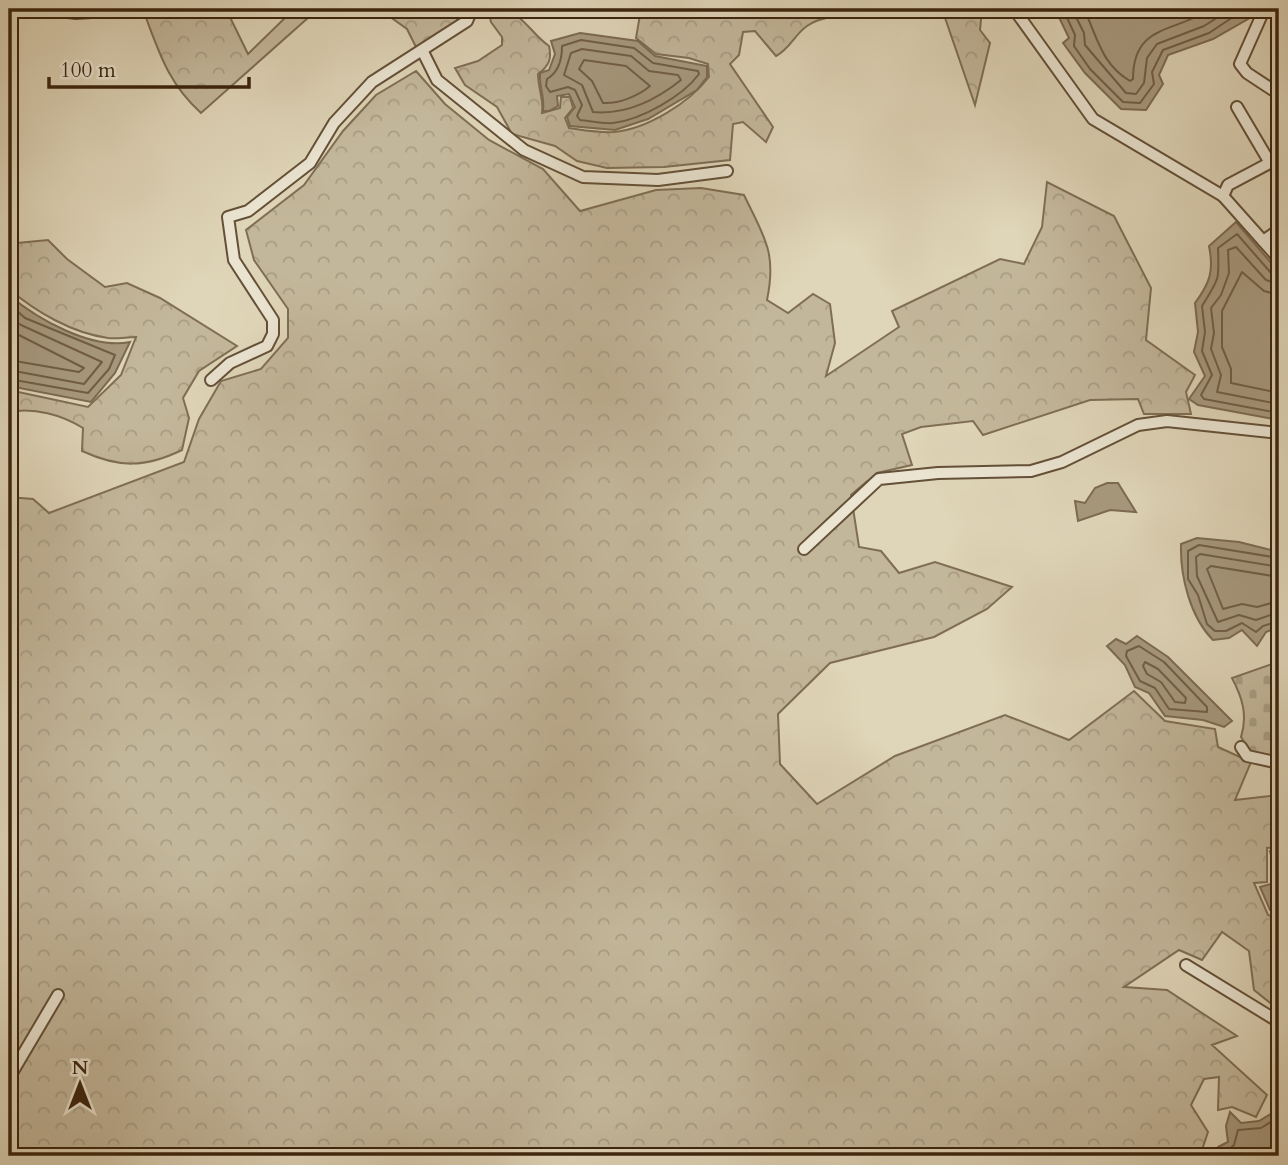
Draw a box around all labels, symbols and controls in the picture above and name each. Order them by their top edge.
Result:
scale bar [49,46,248,90]
text: 100 m [60,56,116,85]
north arrow [46,1050,116,1120]
text: N [72,1055,89,1081]

